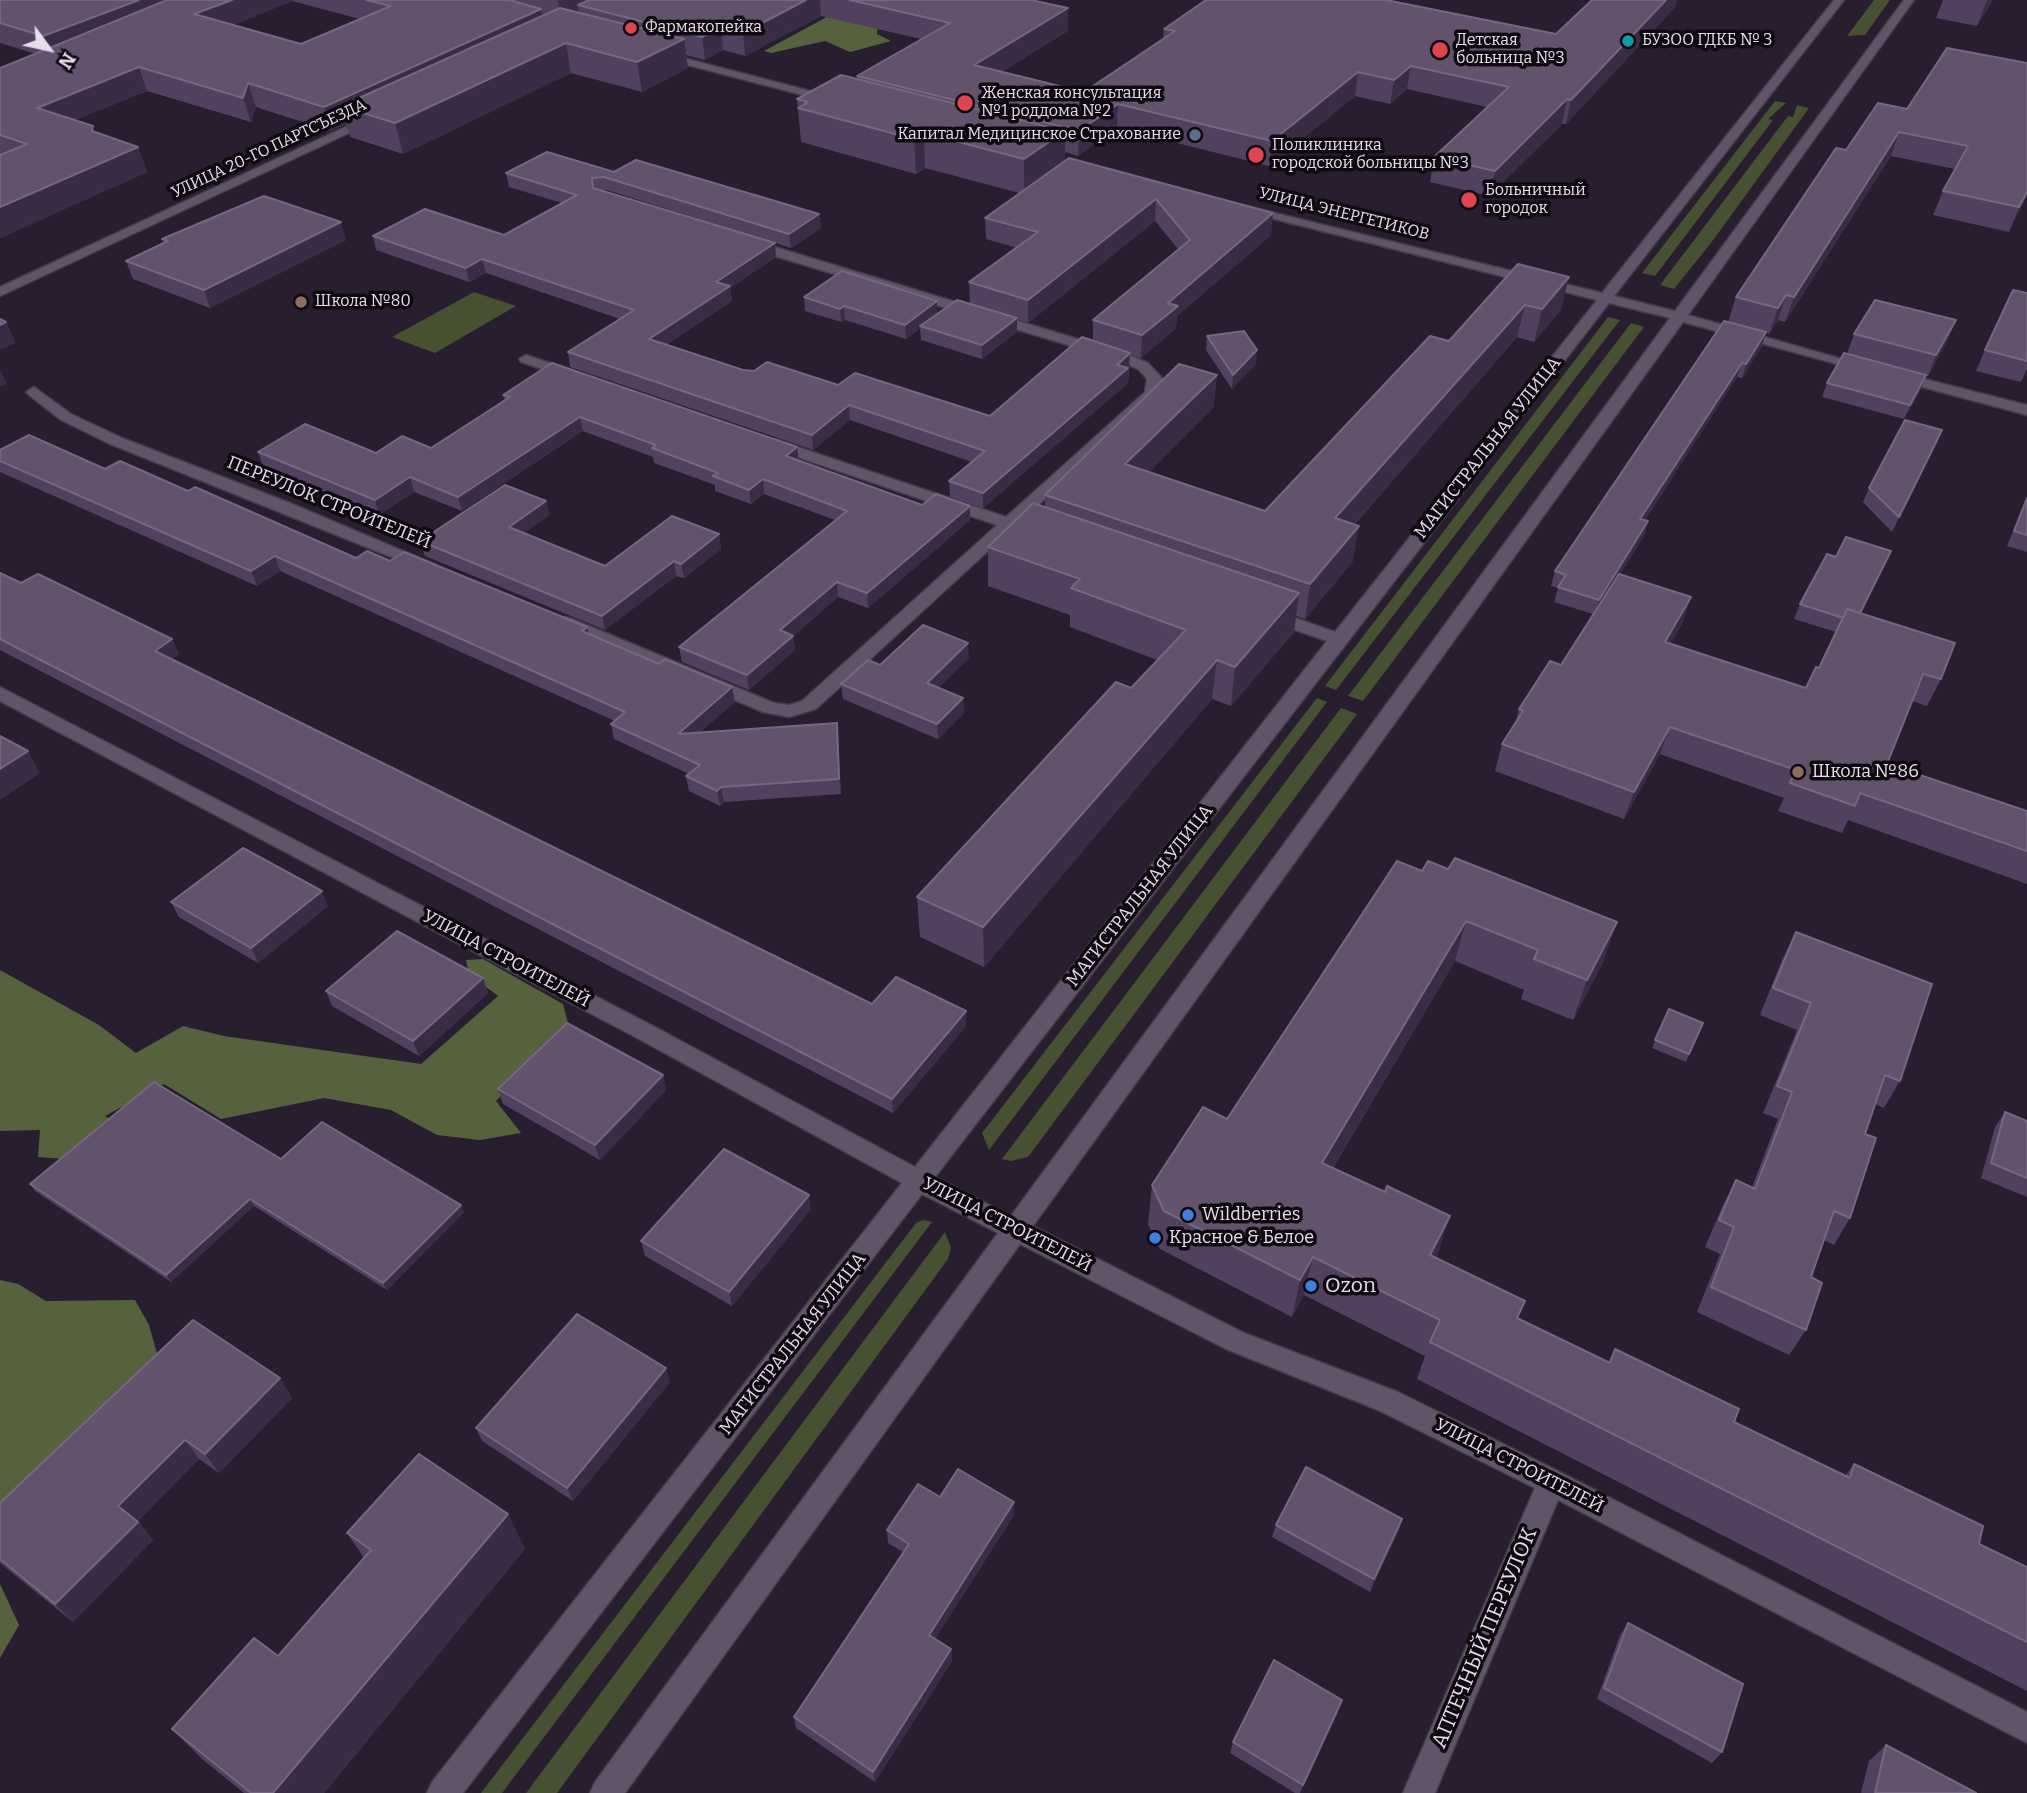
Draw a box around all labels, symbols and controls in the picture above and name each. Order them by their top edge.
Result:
north arrow [14,14,84,84]
place label: Фармакопейка [645,18,762,38]
marker: Фармакопейка [623,20,639,36]
place label: Детская больница №3 [1456,31,1565,69]
place label: БУЗОО ГДКБ № 3 [1642,31,1772,51]
marker: БУЗОО ГДКБ № 3 [1620,33,1636,49]
marker: Детская больница №3 [1430,40,1450,60]
text: N [53,48,81,73]
place label: Женская консультация №1 роддома №2 [981,84,1161,122]
marker: Женская консультация №1 роддома №2 [955,93,975,113]
street label: УЛИЦА 20-ГО ПАРТСЪЕЗДА [169,95,369,203]
place label: Капитал Медицинское Страхование [897,125,1181,145]
marker: Капитал Медицинское Страхование [1187,127,1203,143]
place label: Поликлиника городской больницы №3 [1272,136,1469,174]
marker: Поликлиника городской больницы №3 [1246,145,1266,165]
place label: Больничный городок [1485,181,1586,219]
street label: УЛИЦА ЭНЕРГЕТИКОВ [1257,184,1431,244]
marker: Больничный городок [1459,190,1479,210]
place label: Школа №80 [315,292,411,312]
marker: Школа №80 [293,294,309,310]
street label: МАГИСТРАЛЬНАЯ УЛИЦА [1410,353,1566,543]
street label: ПЕРЕУЛОК СТРОИТЕЛЕЙ [224,452,434,554]
place label: Школа №86 [1812,761,1919,783]
marker: Школа №86 [1790,764,1806,780]
street label: МАГИСТРАЛЬНАЯ УЛИЦА [1062,801,1218,991]
street label: УЛИЦА СТРОИТЕЛЕЙ [419,906,593,1012]
street label: УЛИЦА СТРОИТЕЛЕЙ [919,1173,1095,1277]
place label: Wildberries [1202,1204,1300,1226]
marker: Wildberries [1180,1207,1196,1223]
place label: Красное & Белое [1169,1227,1314,1249]
marker: Красное & Белое [1147,1230,1163,1246]
street label: МАГИСТРАЛЬНАЯ УЛИЦА [715,1249,871,1439]
place label: Ozon [1325,1273,1376,1299]
marker: Ozon [1303,1278,1319,1294]
street label: УЛИЦА СТРОИТЕЛЕЙ [1431,1414,1607,1518]
street label: АПТЕЧНЫЙ ПЕРЕУЛОК [1427,1524,1543,1752]

